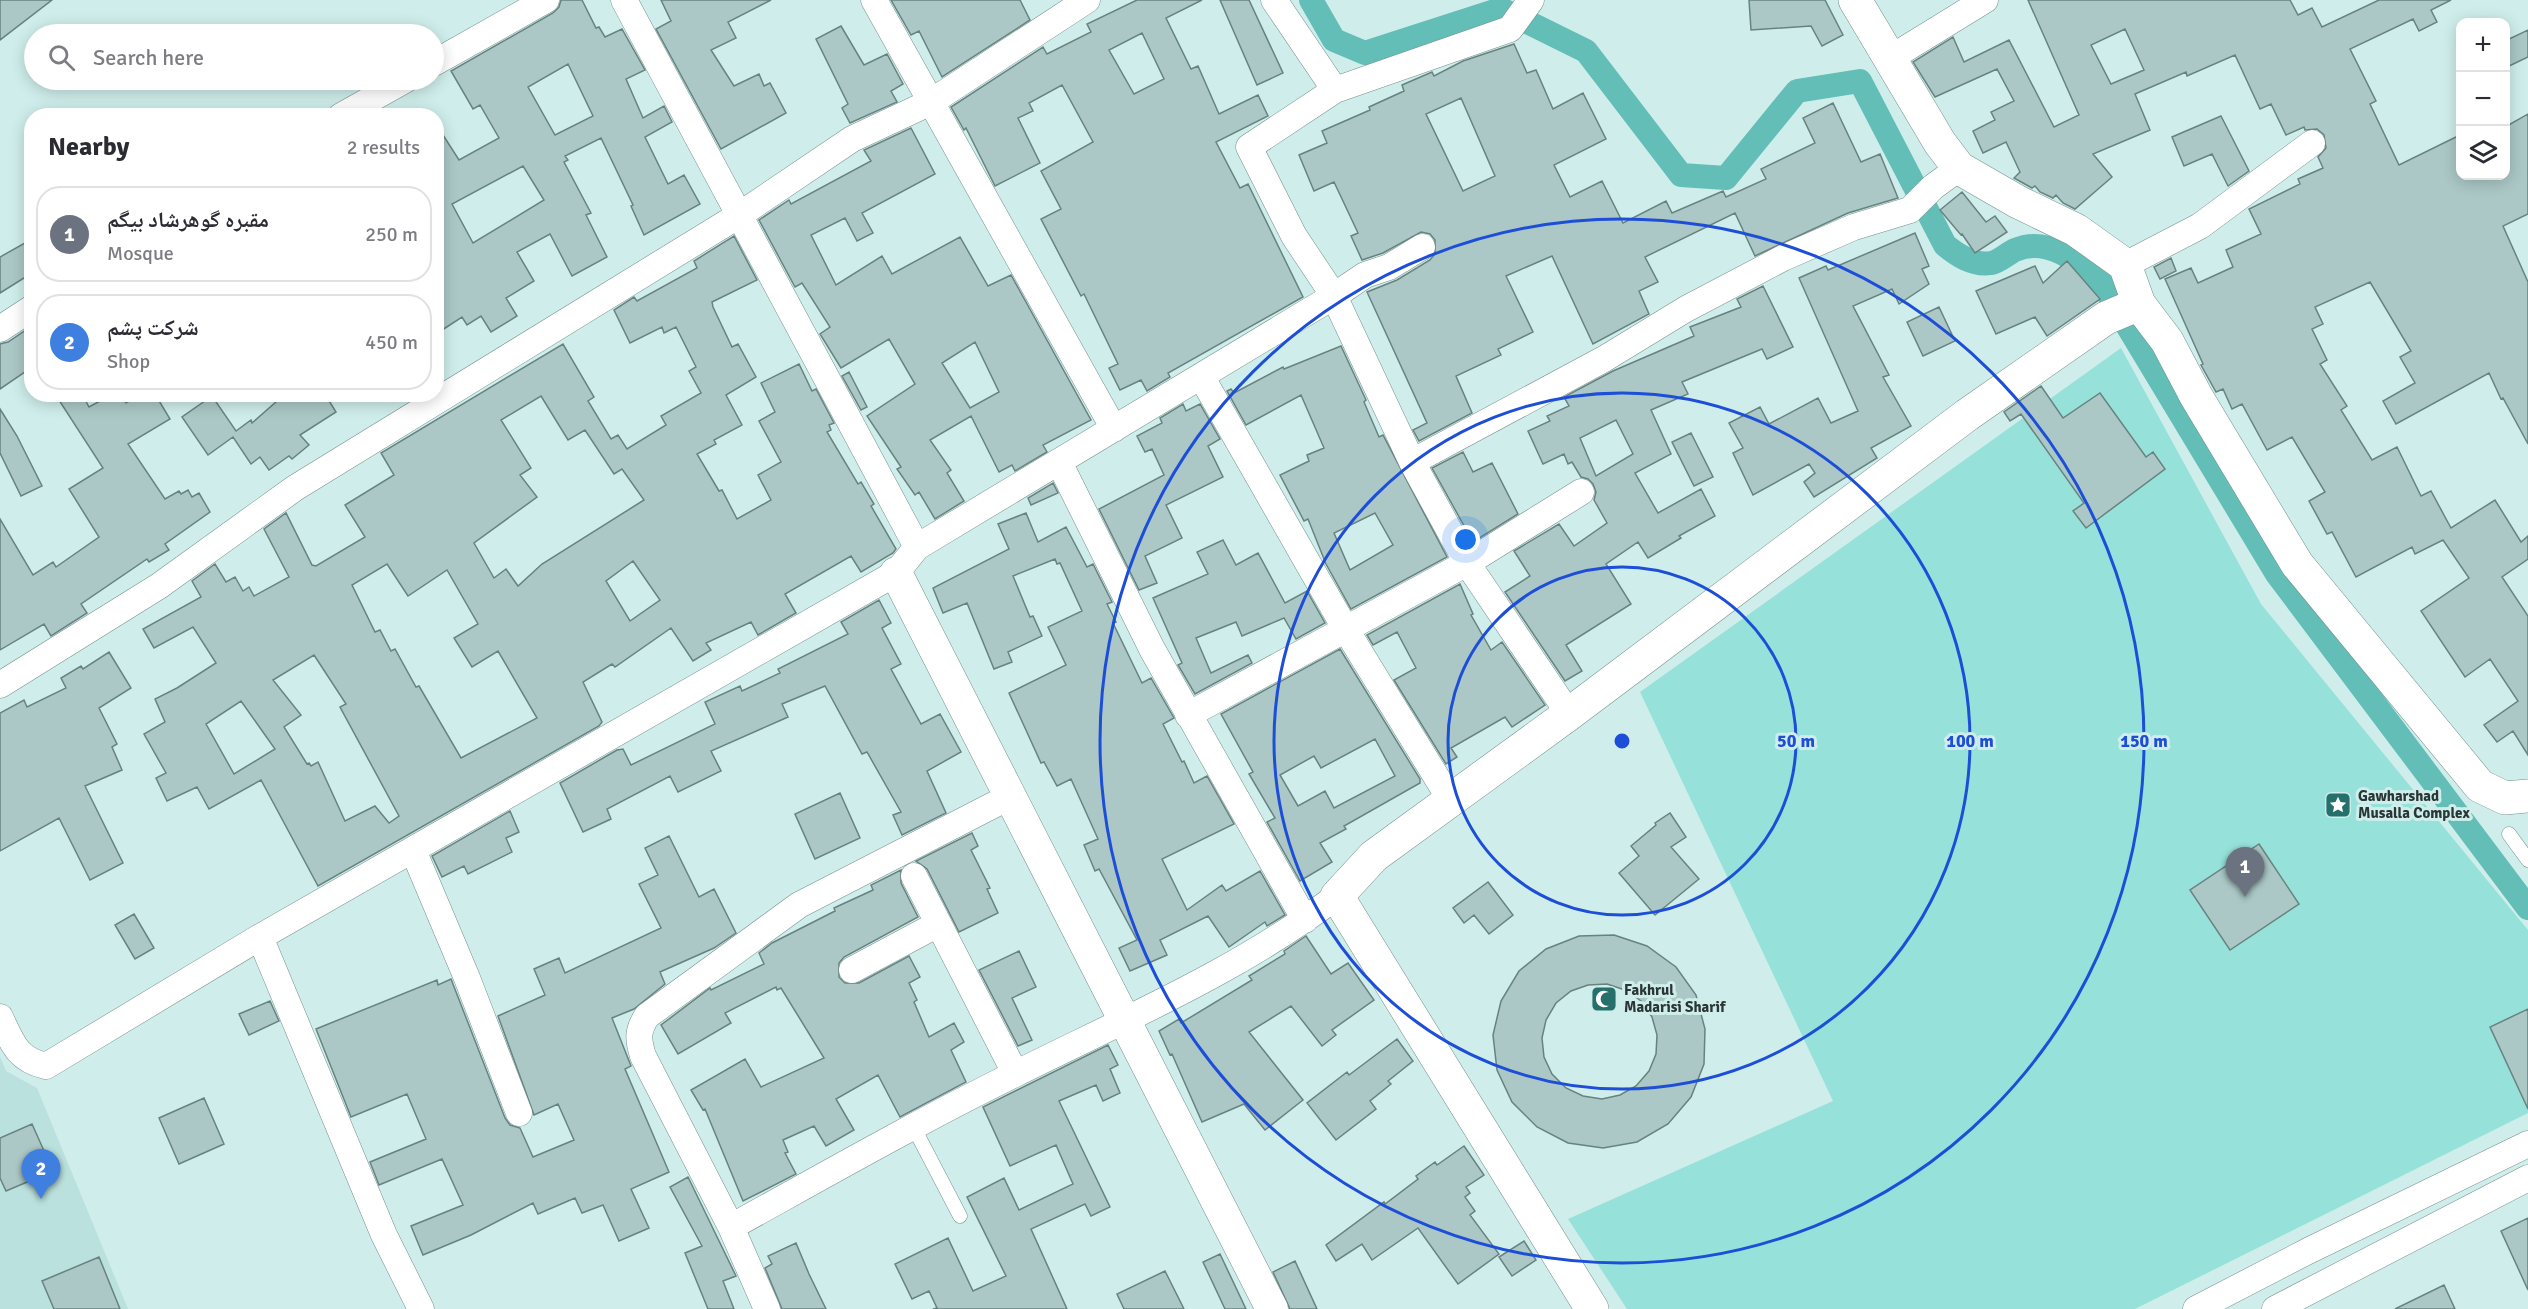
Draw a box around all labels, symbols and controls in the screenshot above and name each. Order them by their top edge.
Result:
map controls [2456,18,2510,180]
button: + [2456,18,2510,72]
search box [24,24,444,90]
icon: search [45,41,78,74]
text: Search here [93,44,204,71]
button: − [2456,72,2510,126]
button: layers [2456,126,2510,180]
text: Nearby [48,131,129,163]
text: 2 results [347,135,420,160]
text: مقبره گوهرشاد بیگم [107,206,269,233]
text: 1 [64,222,75,247]
text: 250 m [365,222,418,247]
text: Mosque [107,241,174,266]
text: شرکت پشم [107,314,199,341]
text: 2 [64,330,75,355]
text: 450 m [365,330,418,355]
text: Shop [107,349,150,374]
your location [1451,525,1480,554]
text: 50 m [1777,730,1815,752]
text: 100 m [1946,730,1994,752]
text: 150 m [2120,730,2168,752]
centre of rings [1612,731,1632,751]
place label: Gawharshad Musalla Complex [2358,787,2470,822]
place icon: Gawharshad Musalla Complex [2323,790,2353,820]
pin: 1 [2226,848,2264,897]
place label: Fakhrul Madarisi Sharif [1624,981,1727,1016]
mosque icon: Fakhrul Madarisi Sharif [1589,984,1619,1014]
pin: 2 [22,1150,60,1199]

